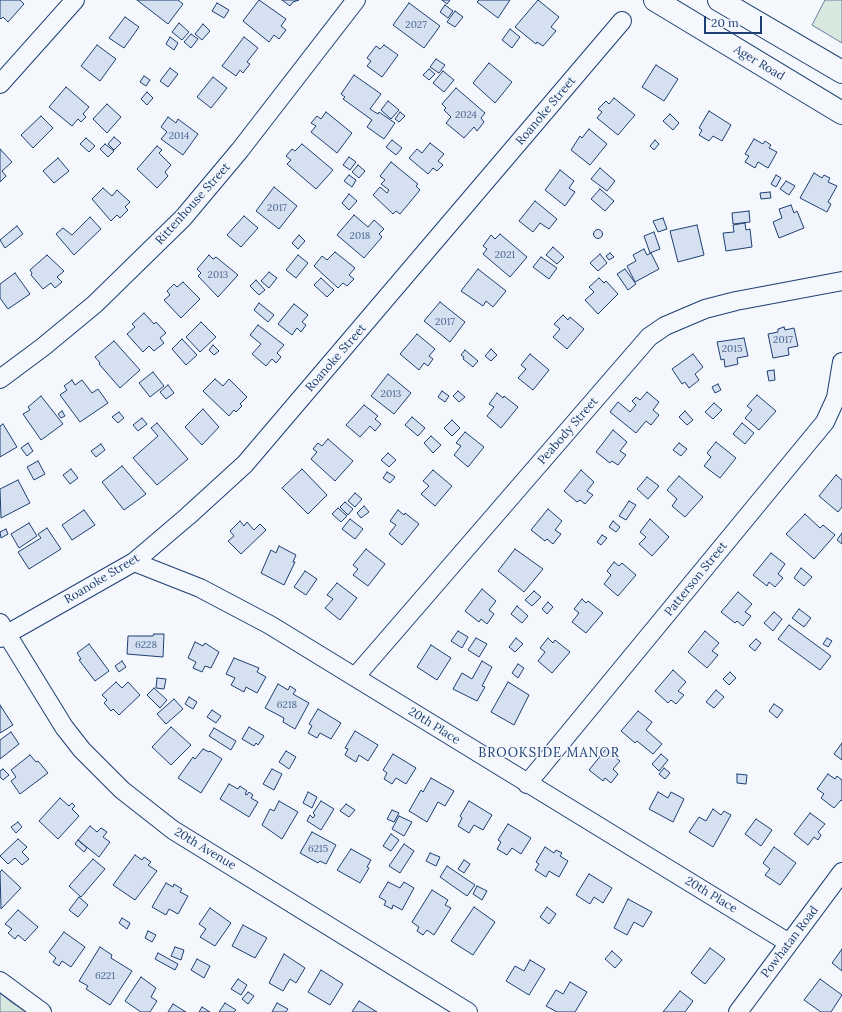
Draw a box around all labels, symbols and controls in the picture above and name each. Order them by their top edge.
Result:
scale bar [706,8,764,34]
text: 20 m [711,15,739,30]
house number: 2027 [405,19,427,31]
street label: Ager Road [731,42,787,84]
street label: Roanoke Street [513,74,579,148]
house number: 2024 [455,109,477,121]
house number: 2014 [169,130,189,142]
street label: Rittenhouse Street [153,160,233,248]
house number: 2017 [267,202,287,214]
house number: 2018 [350,230,370,242]
house number: 2021 [495,249,515,261]
house number: 2013 [208,269,228,281]
house number: 2017 [435,316,455,328]
street label: Roanoke Street [303,321,369,395]
house number: 2017 [773,334,793,346]
house number: 2015 [722,343,742,355]
house number: 2013 [381,388,401,400]
street label: Peabody Street [535,394,601,468]
street label: Patterson Street [662,539,730,619]
street label: Roanoke Street [62,551,142,607]
house number: 6228 [135,639,157,651]
house number: 6218 [277,699,297,711]
street label: 20th Place [405,704,463,748]
district label: BROOKSIDE MANOR [478,745,620,761]
street label: 20th Avenue [171,825,239,873]
house number: 6215 [308,843,328,855]
street label: 20th Place [682,874,740,916]
street label: Powhatan Road [758,903,822,981]
house number: 6221 [95,970,115,982]

